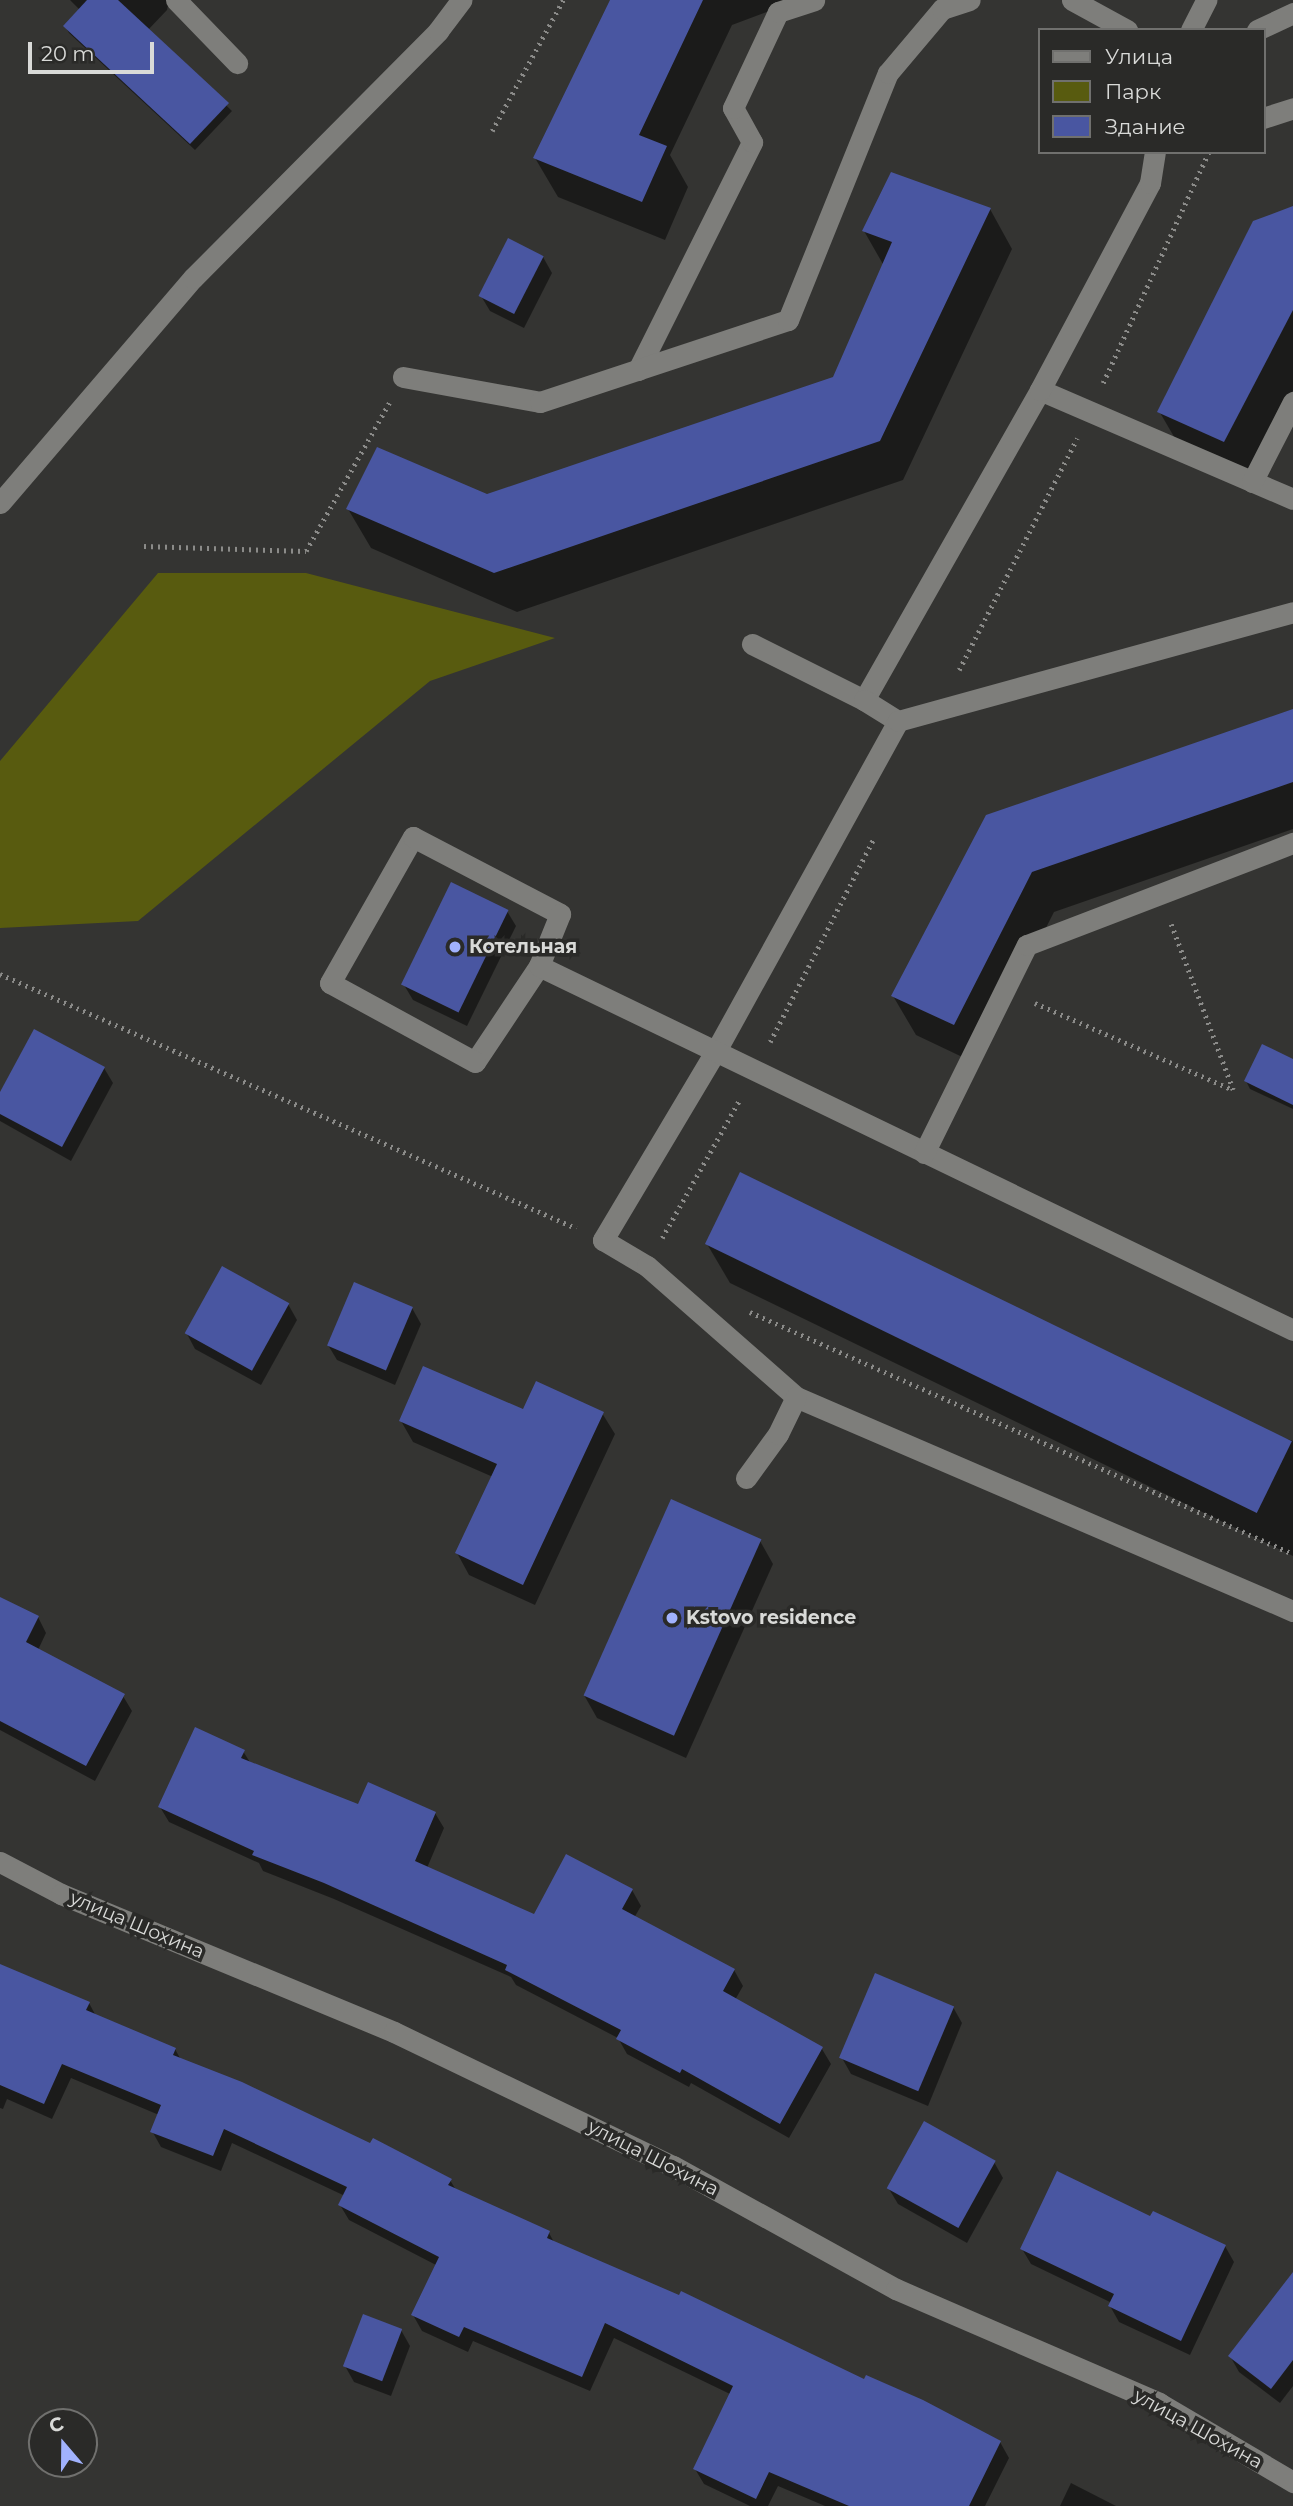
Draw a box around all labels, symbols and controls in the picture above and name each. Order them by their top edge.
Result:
scale bar [32,28,158,72]
legend [1038,28,1265,154]
text: 20 m [41,41,95,66]
text: Улица [1105,44,1173,69]
text: Парк [1105,79,1161,104]
text: Здание [1105,114,1186,139]
place label: Котельная [469,936,577,958]
marker: Котельная [447,939,463,955]
place label: Kstovo residence [686,1607,856,1629]
marker: Kstovo residence [664,1610,680,1626]
street label: улица Шохина [66,1886,208,1964]
street label: улица Шохина [584,2115,722,2201]
street label: улица Шохина [1130,2384,1266,2474]
north arrow [28,2408,98,2478]
text: С [46,2412,67,2438]

